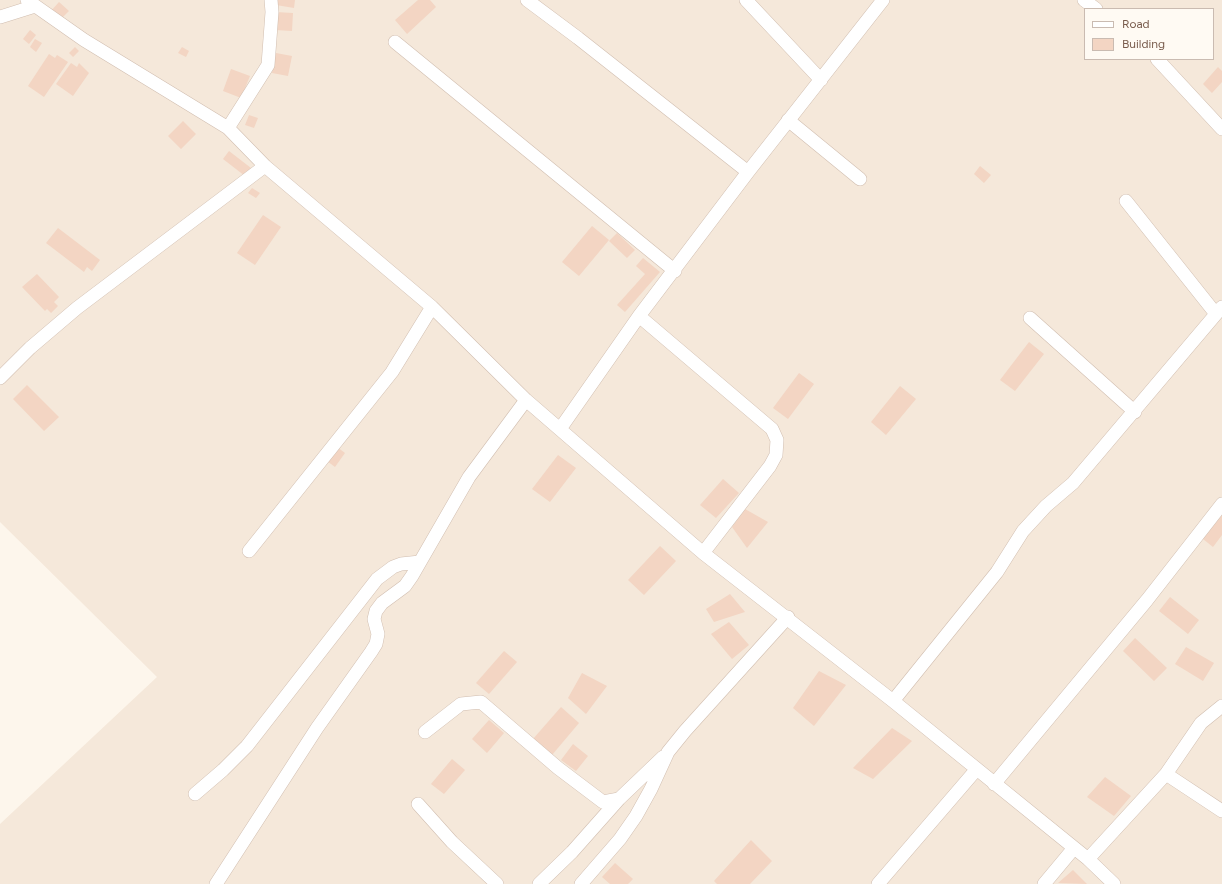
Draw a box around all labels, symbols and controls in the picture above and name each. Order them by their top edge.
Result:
legend [1084,8,1214,60]
text: Road [1122,17,1150,31]
text: Building [1122,37,1165,51]

